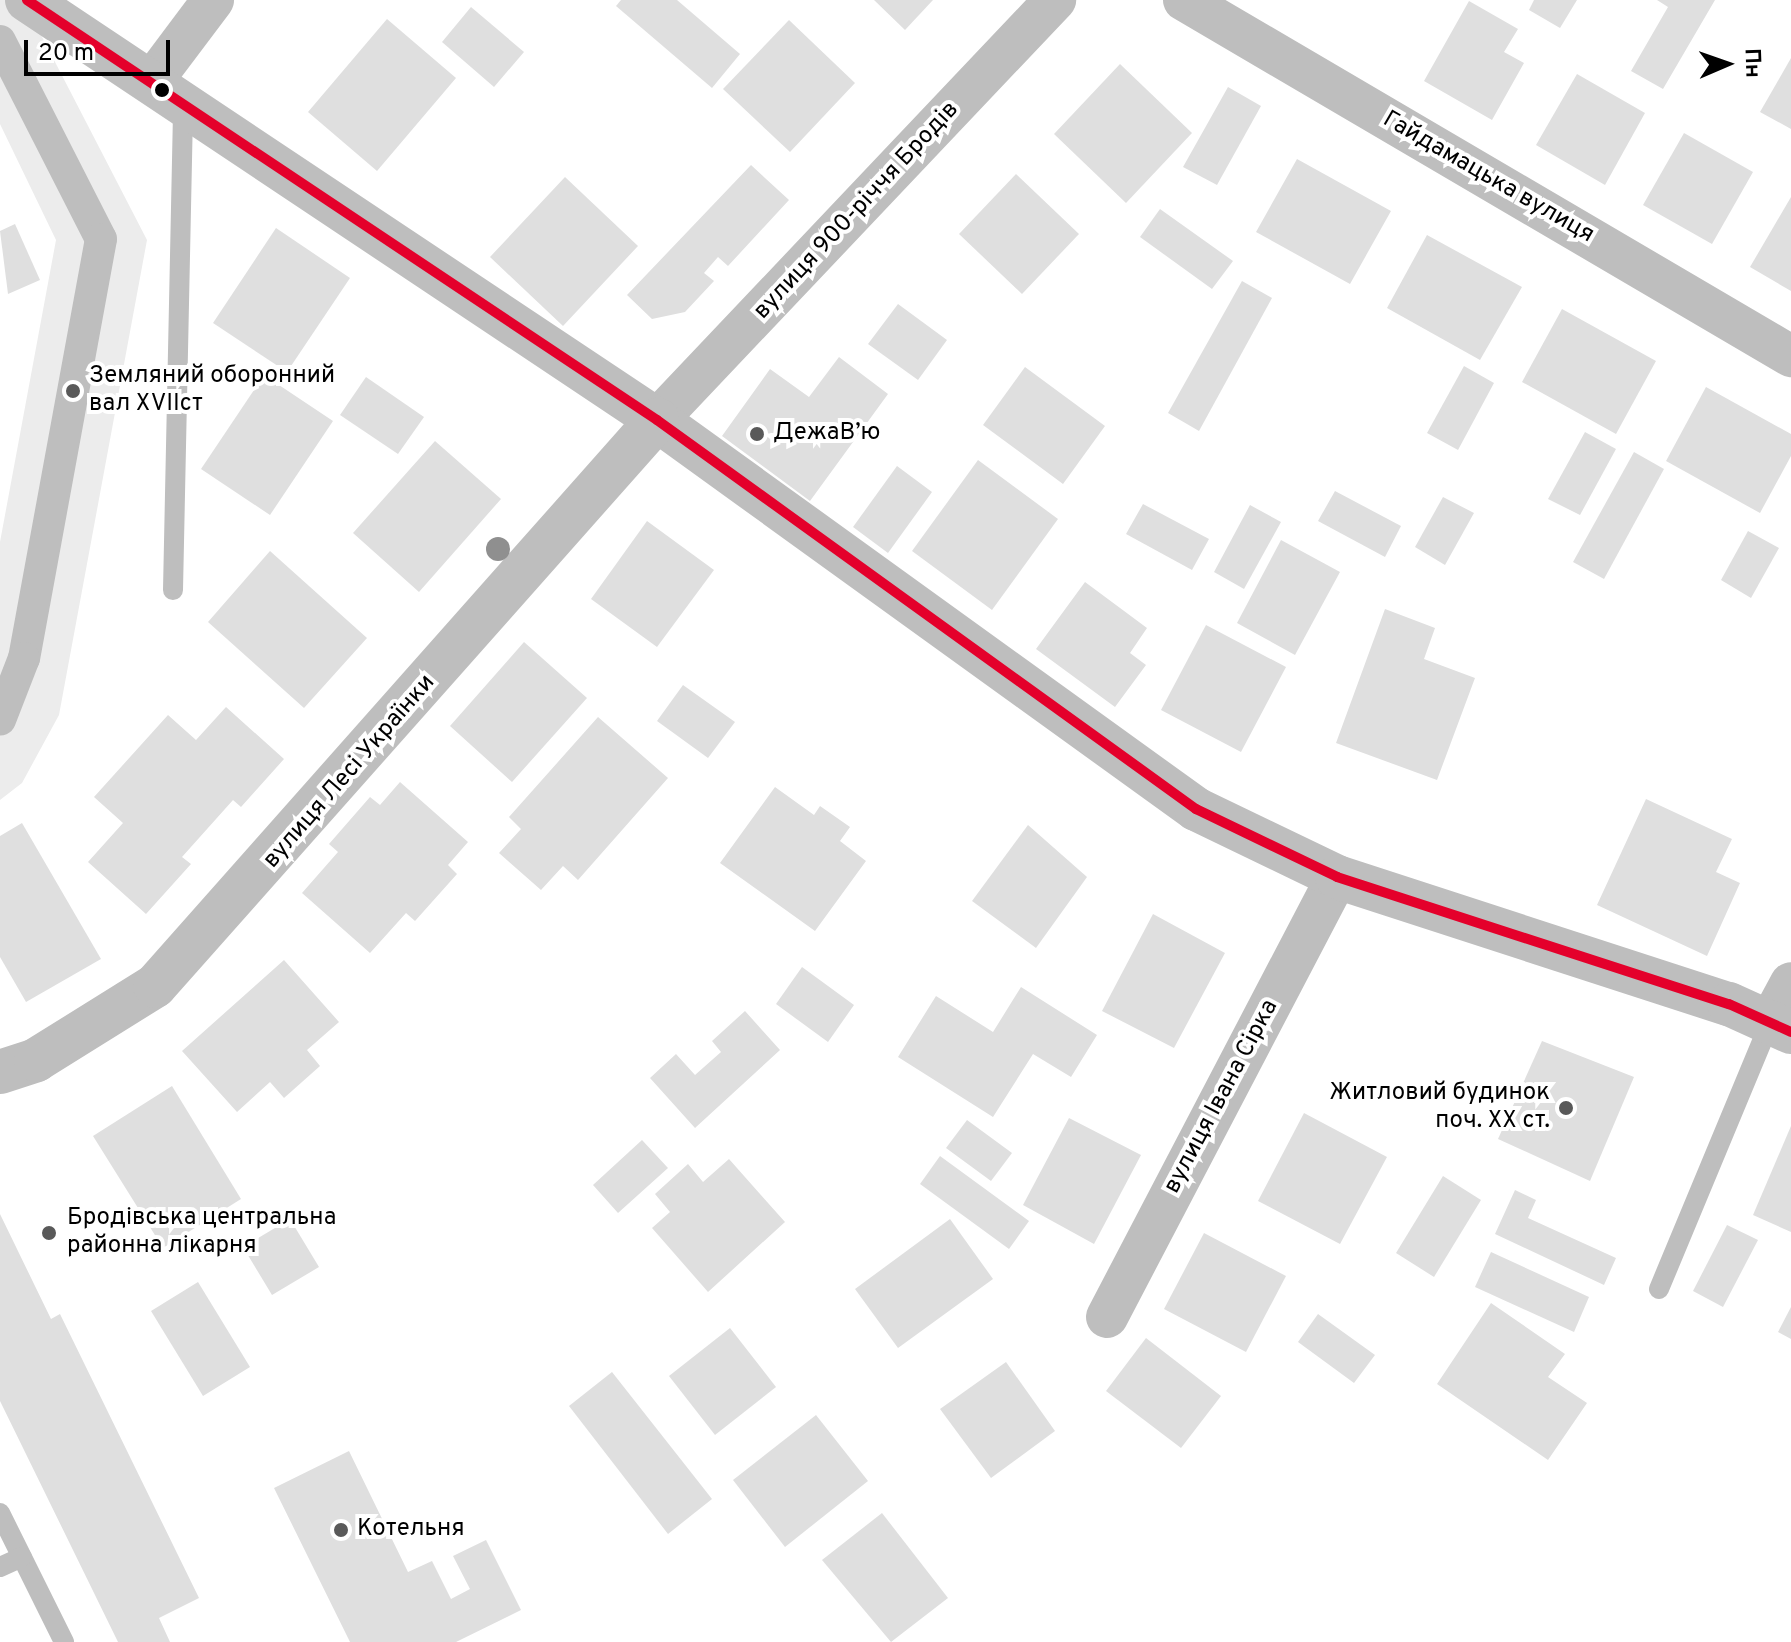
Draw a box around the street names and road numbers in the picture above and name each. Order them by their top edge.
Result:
street label: вулиця 900-річчя Бродів [748,96,966,326]
street label: Гайдамацька вулиця [1377,106,1599,250]
street label: вулиця Лесі Українки [258,669,442,875]
street label: вулиця Івана Сірка [1159,995,1285,1199]

